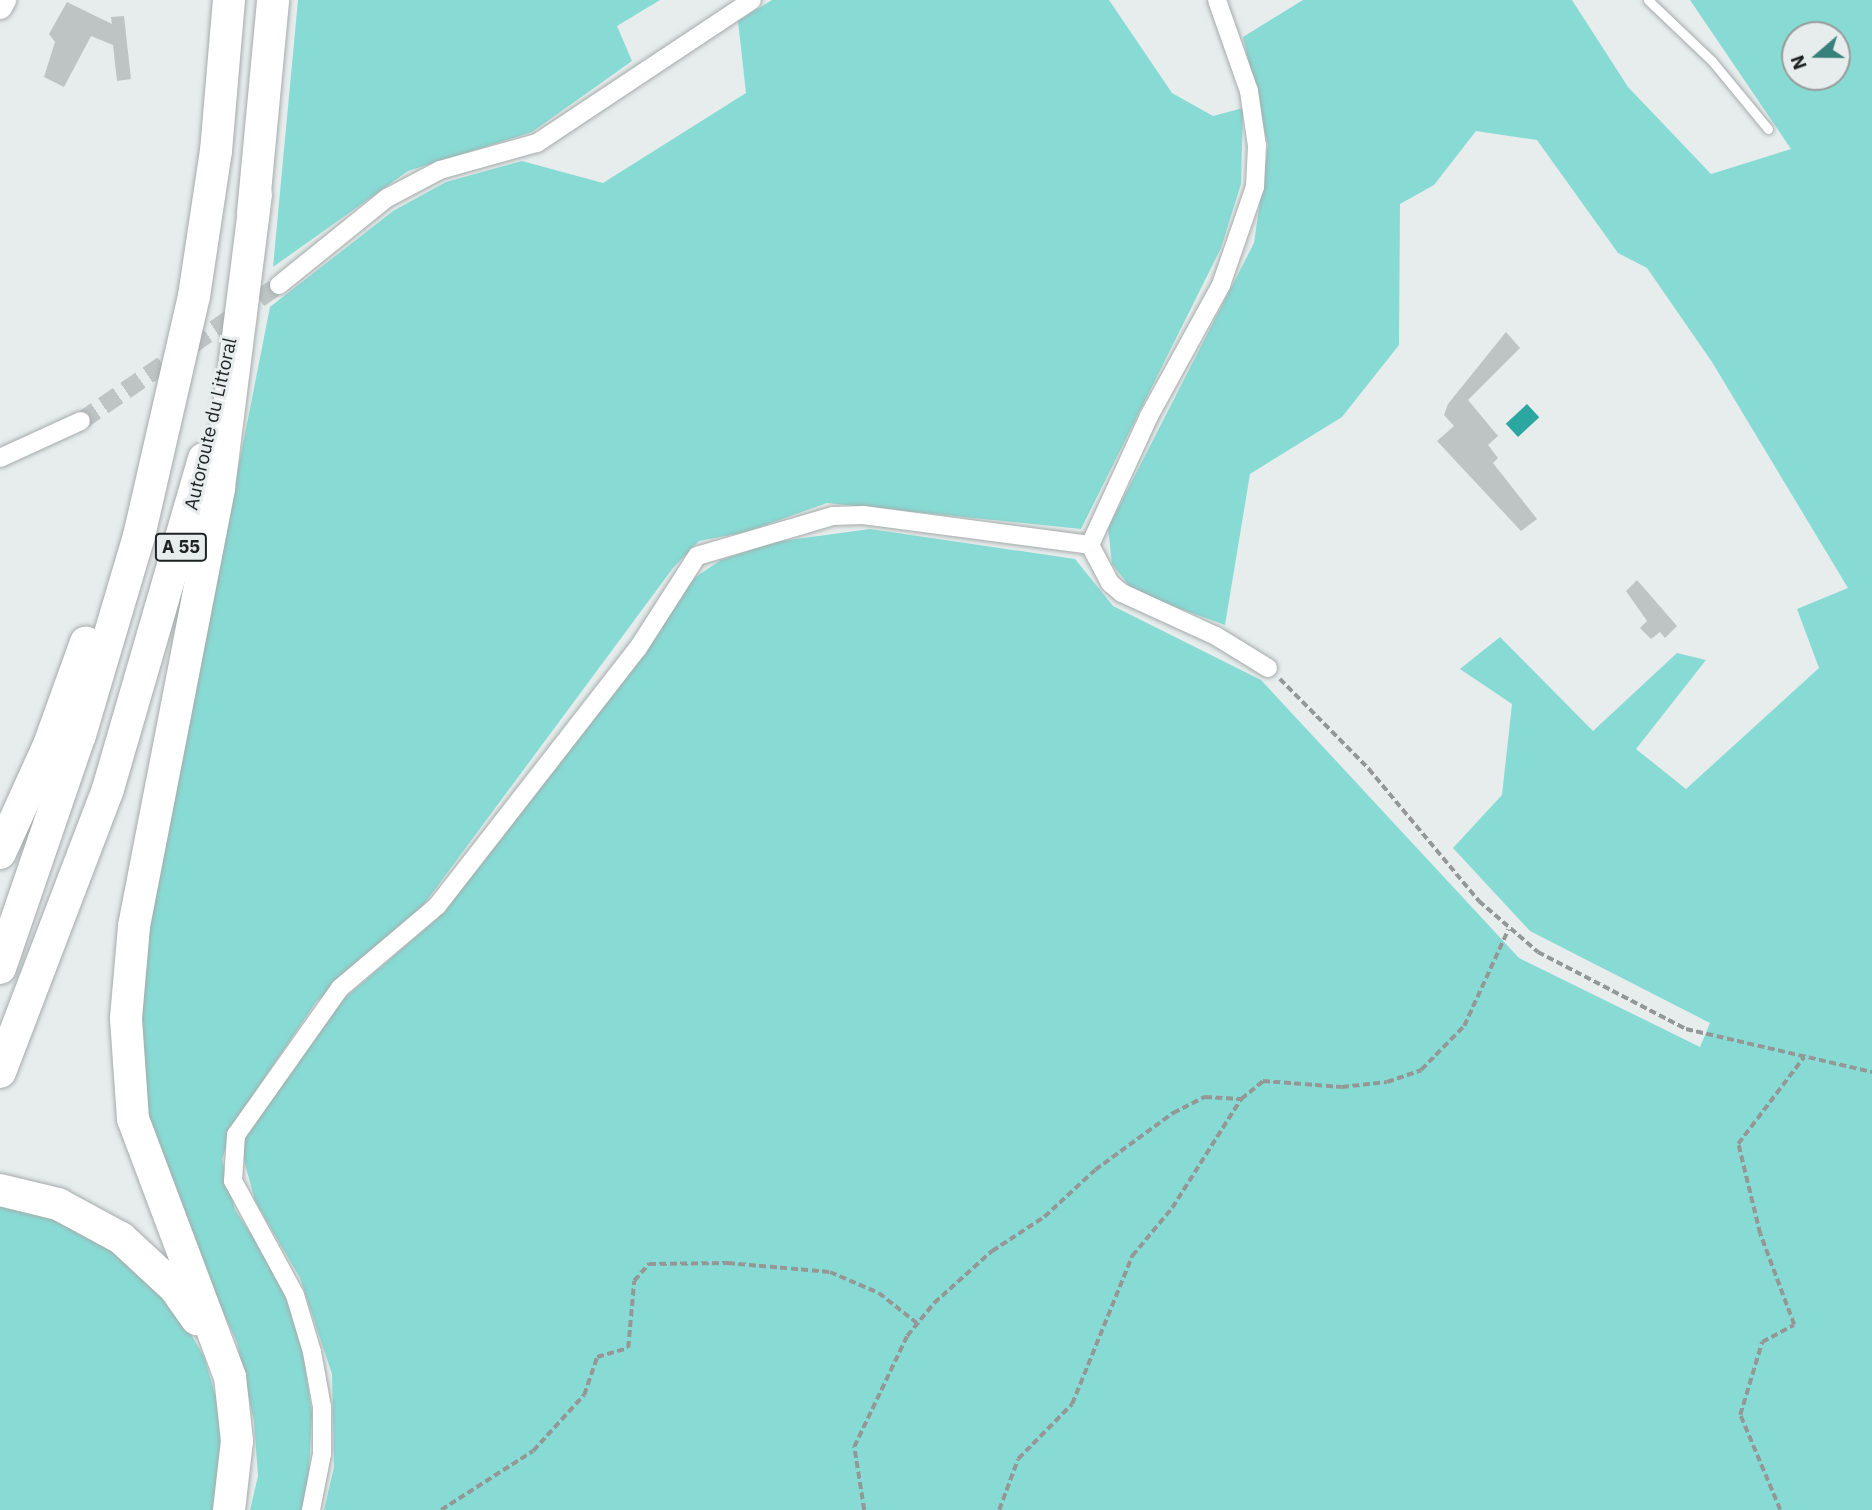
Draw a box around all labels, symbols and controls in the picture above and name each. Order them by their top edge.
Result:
north arrow [1781,21,1851,91]
text: N [1785,52,1812,73]
street label: Autoroute du Littoral [180,335,242,513]
road number: A 55 [155,532,207,562]

